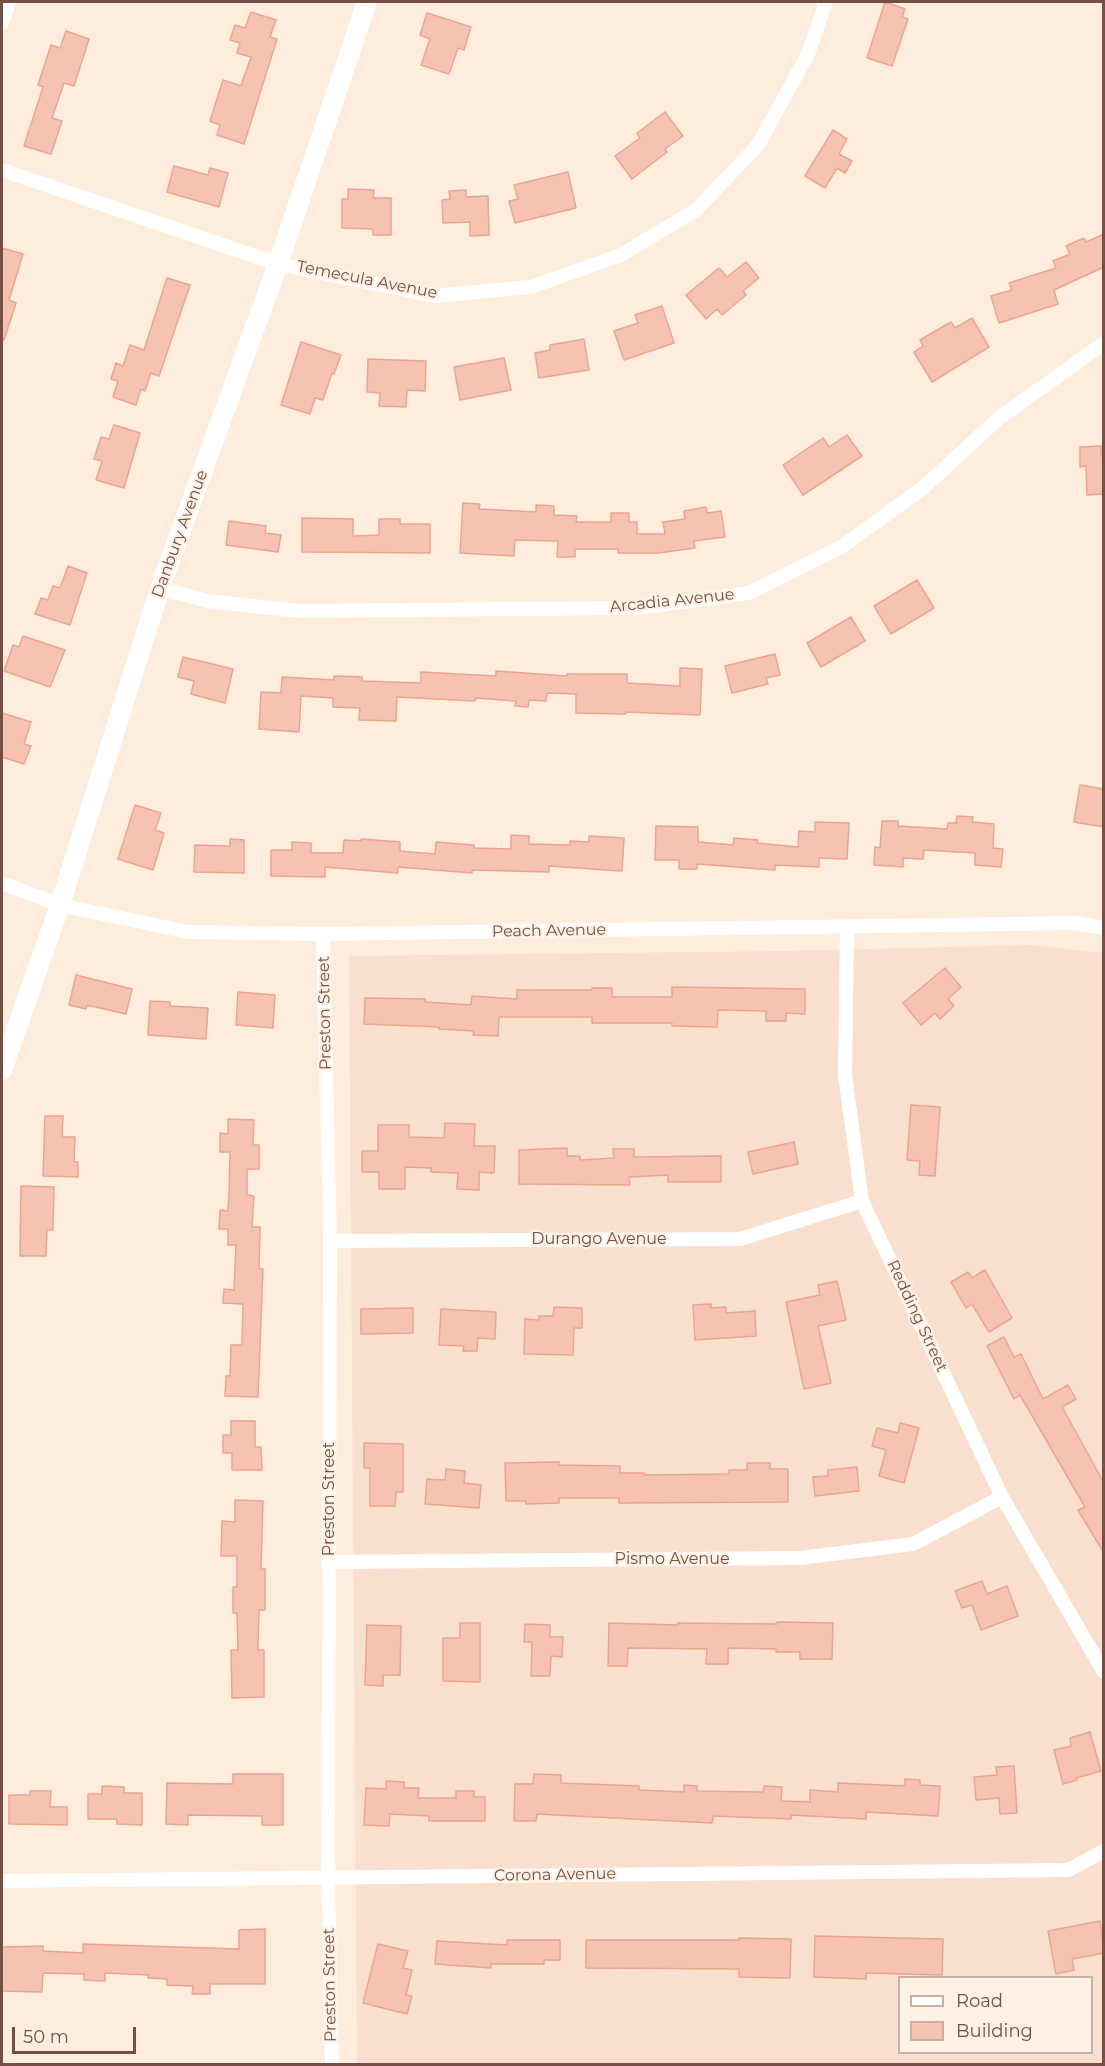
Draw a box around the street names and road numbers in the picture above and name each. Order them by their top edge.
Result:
street label: Temecula Avenue [295,257,439,303]
street label: Danbury Avenue [148,467,212,601]
street label: Arcadia Avenue [609,585,735,617]
street label: Peach Avenue [492,920,606,942]
street label: Preston Street [314,956,336,1070]
street label: Durango Avenue [531,1229,667,1249]
street label: Redding Street [883,1257,951,1375]
street label: Preston Street [319,1442,339,1556]
street label: Pismo Avenue [614,1549,730,1569]
street label: Corona Avenue [494,1864,616,1886]
street label: Preston Street [319,1928,341,2042]

